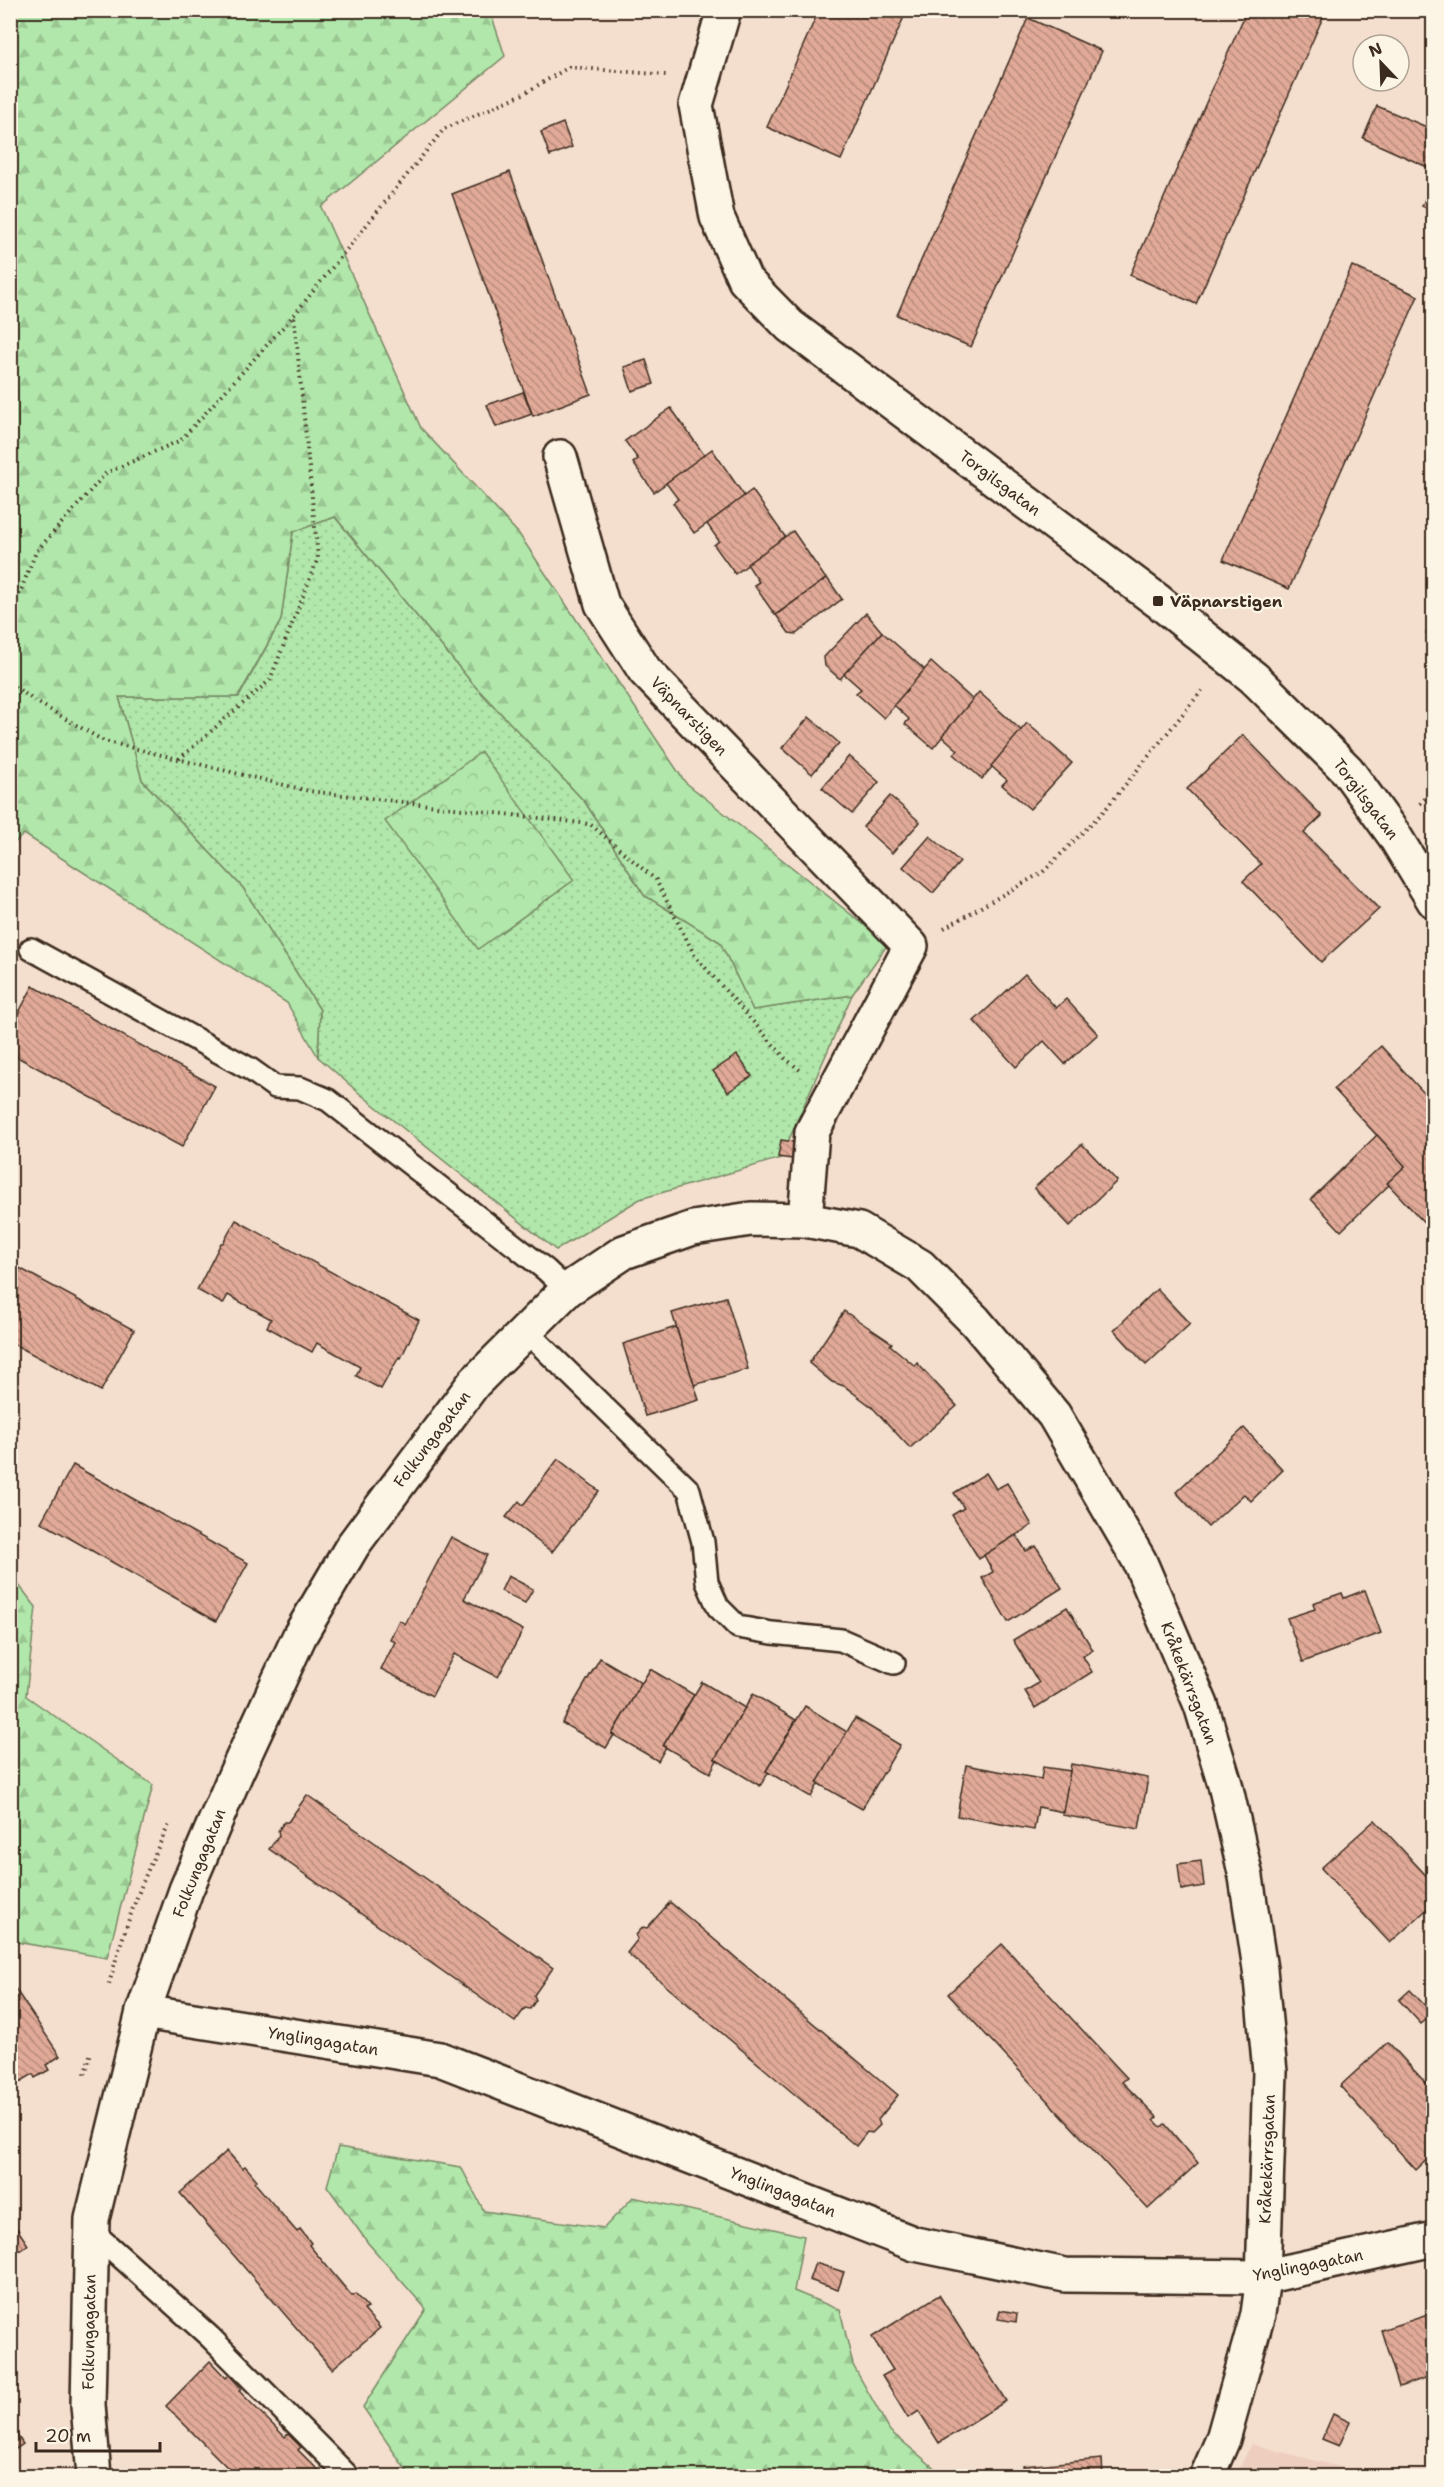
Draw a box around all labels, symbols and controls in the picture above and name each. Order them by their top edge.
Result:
north arrow [1351,33,1411,93]
text: N [1365,38,1385,62]
street label: Torgilsgatan [955,446,1045,521]
place label: Väpnarstigen [1170,591,1283,612]
marker: Väpnarstigen [1151,594,1165,608]
street label: Väpnarstigen [646,672,732,760]
street label: Torgilsgatan [1329,754,1404,844]
street label: Folkungagatan [389,1386,475,1492]
street label: Kråkekärrsgatan [1156,1619,1222,1747]
street label: Folkungagatan [168,1805,230,1921]
street label: Ynglingagatan [266,2022,380,2060]
street label: Kråkekärrsgatan [1254,2094,1280,2224]
street label: Ynglingagatan [727,2162,839,2222]
street label: Ynglingagatan [1251,2244,1365,2286]
street label: Folkungagatan [77,2274,101,2390]
scale bar [36,2415,160,2453]
text: 20 m [45,2424,91,2448]

